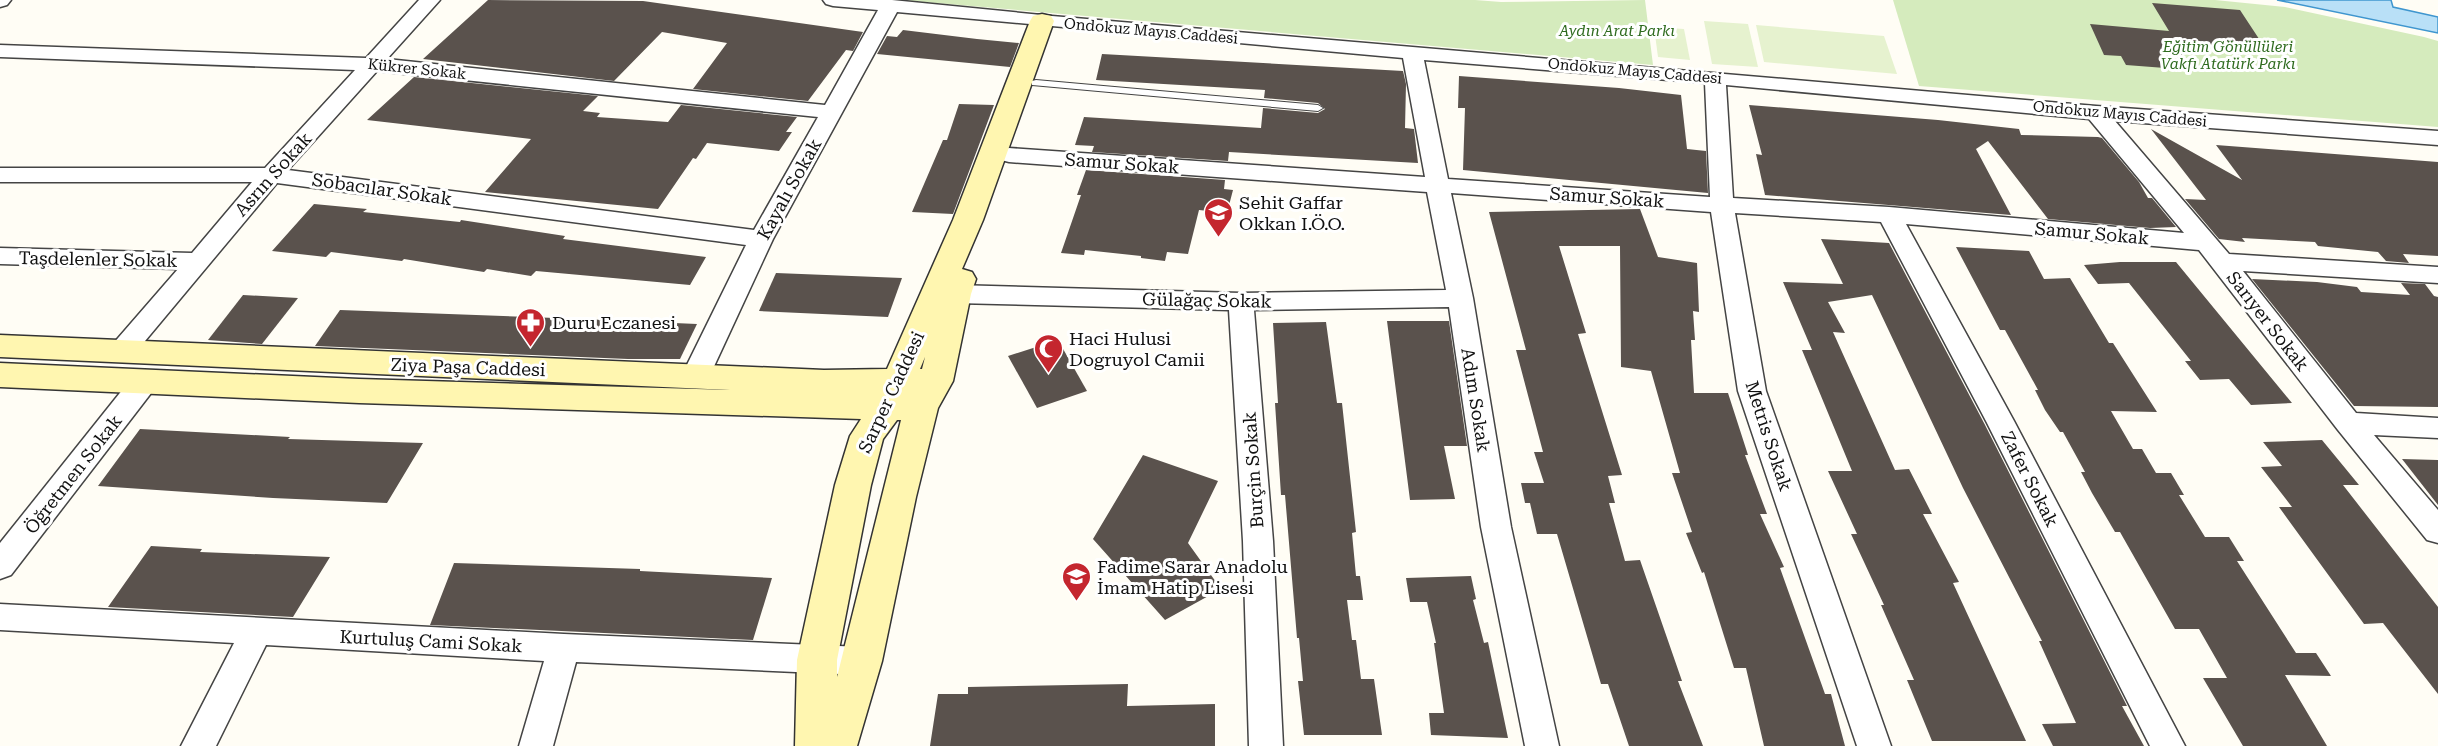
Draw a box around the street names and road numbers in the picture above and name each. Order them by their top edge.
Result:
street label: Ondokuz Mayıs Caddesi [1063,14,1239,48]
street label: Ondokuz Mayıs Caddesi [1547,54,1723,88]
street label: Kükrer Sokak [367,55,468,83]
street label: Ondokuz Mayıs Caddesi [2032,97,2208,131]
street label: Asrın Sokak [230,128,316,220]
street label: Kayalı Sokak [753,135,825,243]
street label: Samur Sokak [1064,149,1180,177]
street label: Sobacılar Sokak [311,169,453,209]
street label: Samur Sokak [1549,183,1665,211]
street label: Samur Sokak [2034,218,2150,248]
street label: Taşdelenler Sokak [18,247,178,271]
street label: Sarıyer Sokak [2223,267,2313,375]
street label: Gülağaç Sokak [1142,288,1272,312]
street label: Sarper Caddesi [854,328,928,456]
street label: Adım Sokak [1457,346,1495,454]
street label: Ziya Paşa Caddesi [390,354,546,380]
street label: Metris Sokak [1741,378,1797,494]
street label: Öğretmen Sokak [20,410,126,538]
street label: Burçin Sokak [1238,411,1268,529]
street label: Zafer Sokak [1997,428,2063,530]
street label: Kurtuluş Cami Sokak [339,626,523,656]

